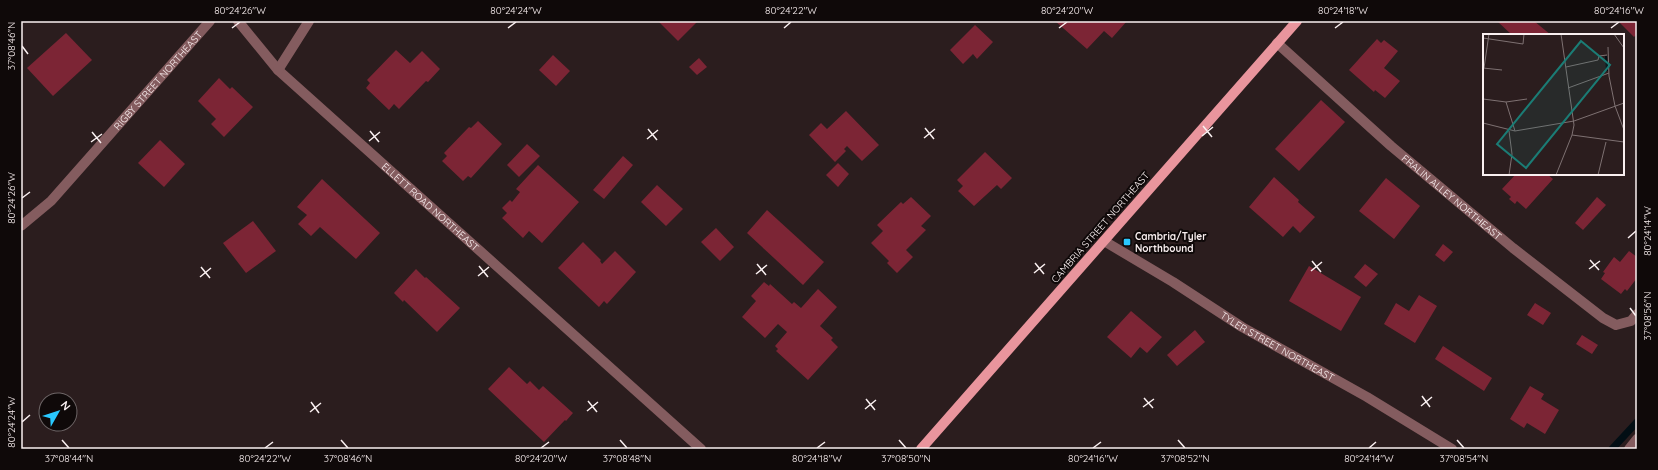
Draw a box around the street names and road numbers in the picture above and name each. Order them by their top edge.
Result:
street label: RIGBY STREET NORTHEAST [111,28,205,133]
street label: FRALIN ALLEY NORTHEAST [1399,152,1504,243]
street label: ELLETT ROAD NORTHEAST [379,160,482,254]
street label: CAMBRIA STREET NORTHEAST [1048,169,1152,286]
street label: TYLER STREET NORTHEAST [1218,309,1337,384]

